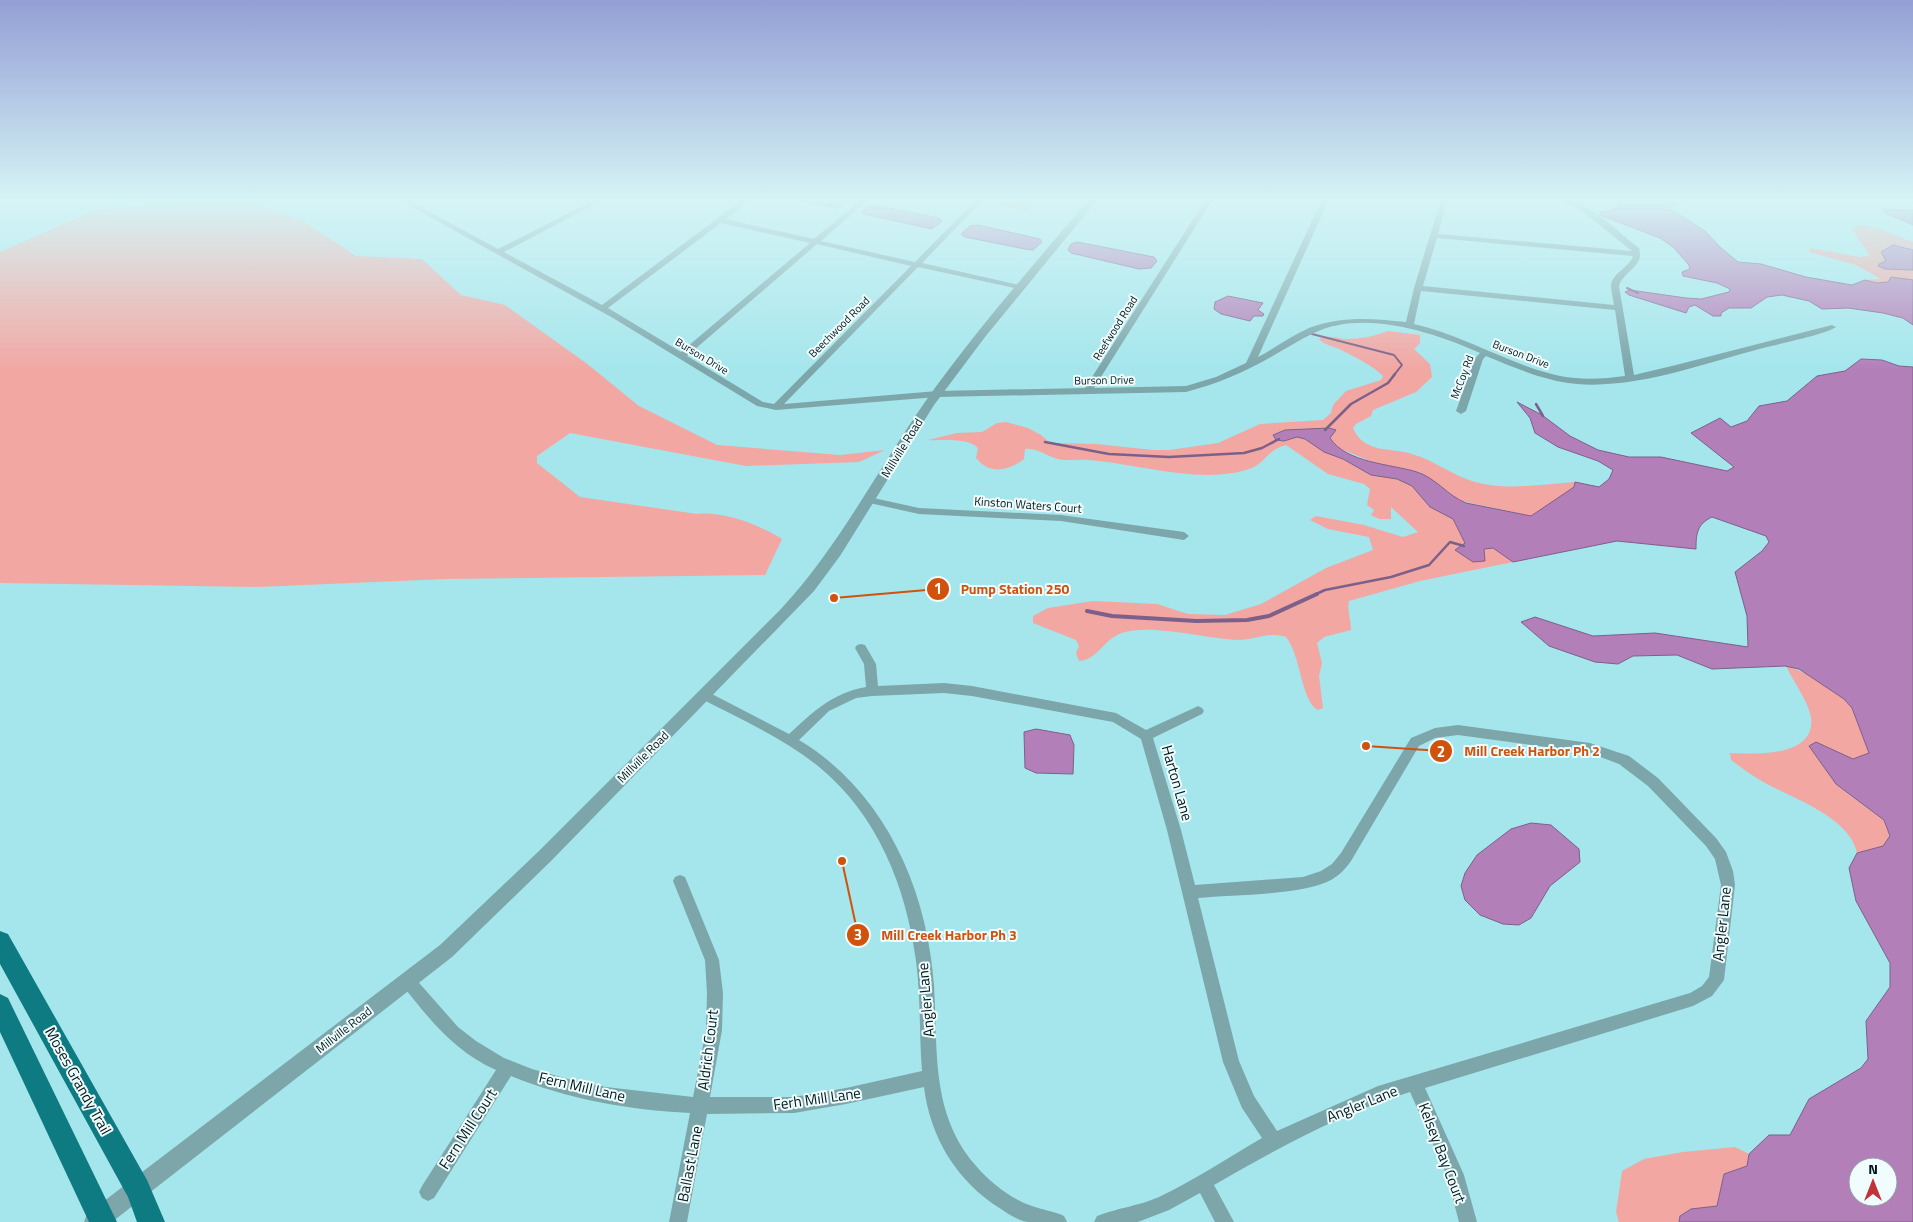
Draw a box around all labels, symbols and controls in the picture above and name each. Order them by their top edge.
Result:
street label: Reefwood Road [1089,292,1141,363]
street label: Beechwood Road [805,293,873,361]
street label: Burson Drive [672,334,732,378]
street label: Burson Drive [1490,336,1552,372]
street label: McCoy Rd [1446,353,1478,401]
street label: Burson Drive [1074,371,1134,389]
street label: Millville Road [876,414,927,481]
street label: Kinston Waters Court [974,491,1083,518]
callout: Pump Station 250 [926,575,1079,604]
text: 1 [934,577,942,600]
text: Pump Station 250 [961,578,1070,599]
street label: Millville Road [612,726,673,787]
callout: Mill Creek Harbor Ph 2 [1429,737,1609,766]
text: 2 [1437,740,1445,763]
text: Mill Creek Harbor Ph 2 [1464,740,1600,761]
street label: Harton Lane [1156,742,1199,823]
street label: Angler Lane [1706,886,1737,962]
callout: Mill Creek Harbor Ph 3 [846,920,1027,949]
text: 3 [854,923,862,946]
text: Mill Creek Harbor Ph 3 [881,924,1017,945]
street label: Angler Lane [911,962,940,1038]
street label: Millville Road [311,1002,376,1058]
street label: Aldrich Court [691,1008,724,1092]
street label: Moses Grandy Trail [39,1023,118,1139]
street label: Fern Mill Lane [537,1065,628,1108]
street label: Angler Lane [1323,1079,1401,1128]
street label: Ferh Mill Lane [772,1081,862,1116]
street label: Fern Mill Court [433,1083,503,1174]
street label: Kelsey Bay Court [1413,1099,1472,1207]
street label: Ballast Lane [671,1124,708,1204]
north arrow [1848,1157,1898,1207]
text: N [1868,1158,1878,1179]

